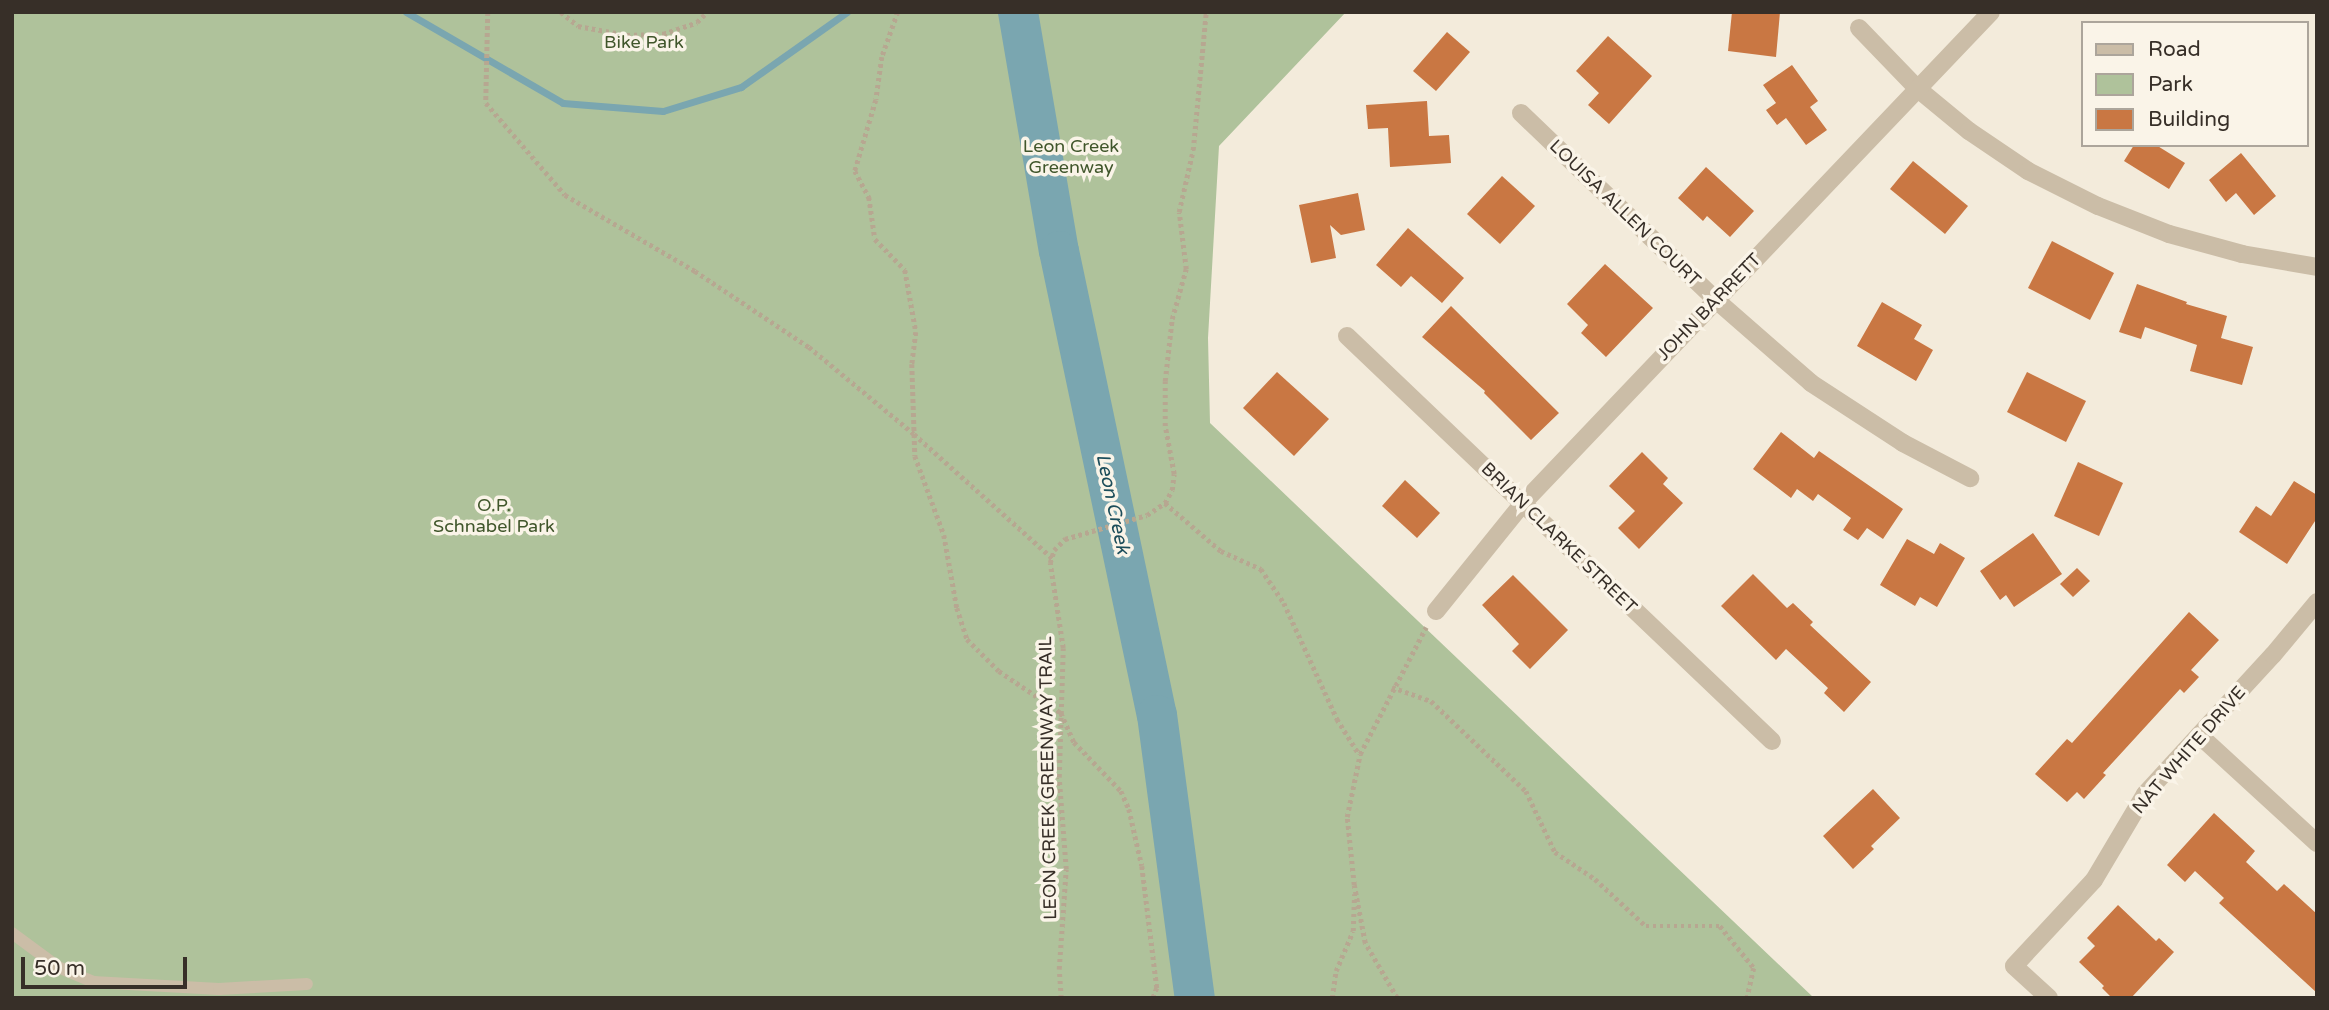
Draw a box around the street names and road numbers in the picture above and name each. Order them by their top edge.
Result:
street label: LOUISA ALLEN COURT [1545,135,1705,291]
street label: JOHN BARRETT [1652,249,1766,365]
street label: BRIAN CLARKE STREET [1477,458,1641,618]
street label: LEON CREEK GREENWAY TRAIL [1035,636,1061,920]
street label: NAT WHITE DRIVE [2128,682,2250,818]

